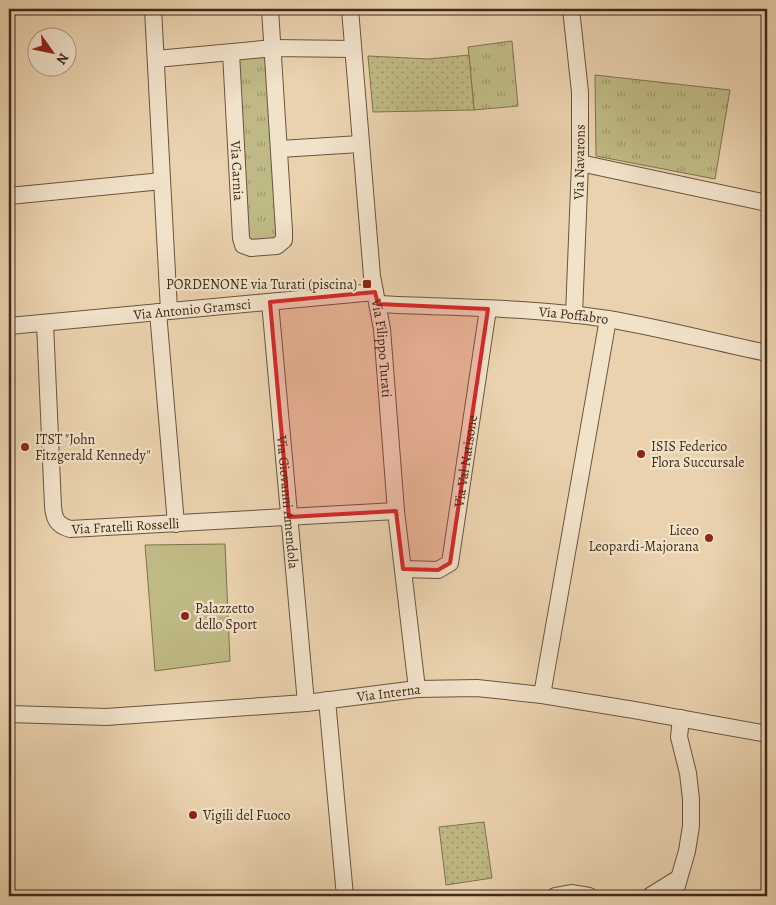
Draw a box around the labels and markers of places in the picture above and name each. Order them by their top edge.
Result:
place label: PORDENONE via Turati (piscina) [166,275,357,294]
marker: PORDENONE via Turati (piscina) [361,278,373,290]
place label: ITST "John Fitzgerald Kennedy" [35,430,151,465]
place label: ISIS Federico Flora Succursale [651,437,745,472]
marker: ITST "John Fitzgerald Kennedy" [19,441,31,453]
marker: ISIS Federico Flora Succursale [635,448,647,460]
place label: Liceo Leopardi-Majorana [588,521,699,556]
marker: Liceo Leopardi-Majorana [703,532,715,544]
place label: Palazzetto dello Sport [195,599,258,634]
marker: Palazzetto dello Sport [179,610,191,622]
place label: Vigili del Fuoco [202,806,290,825]
marker: Vigili del Fuoco [187,809,199,821]

